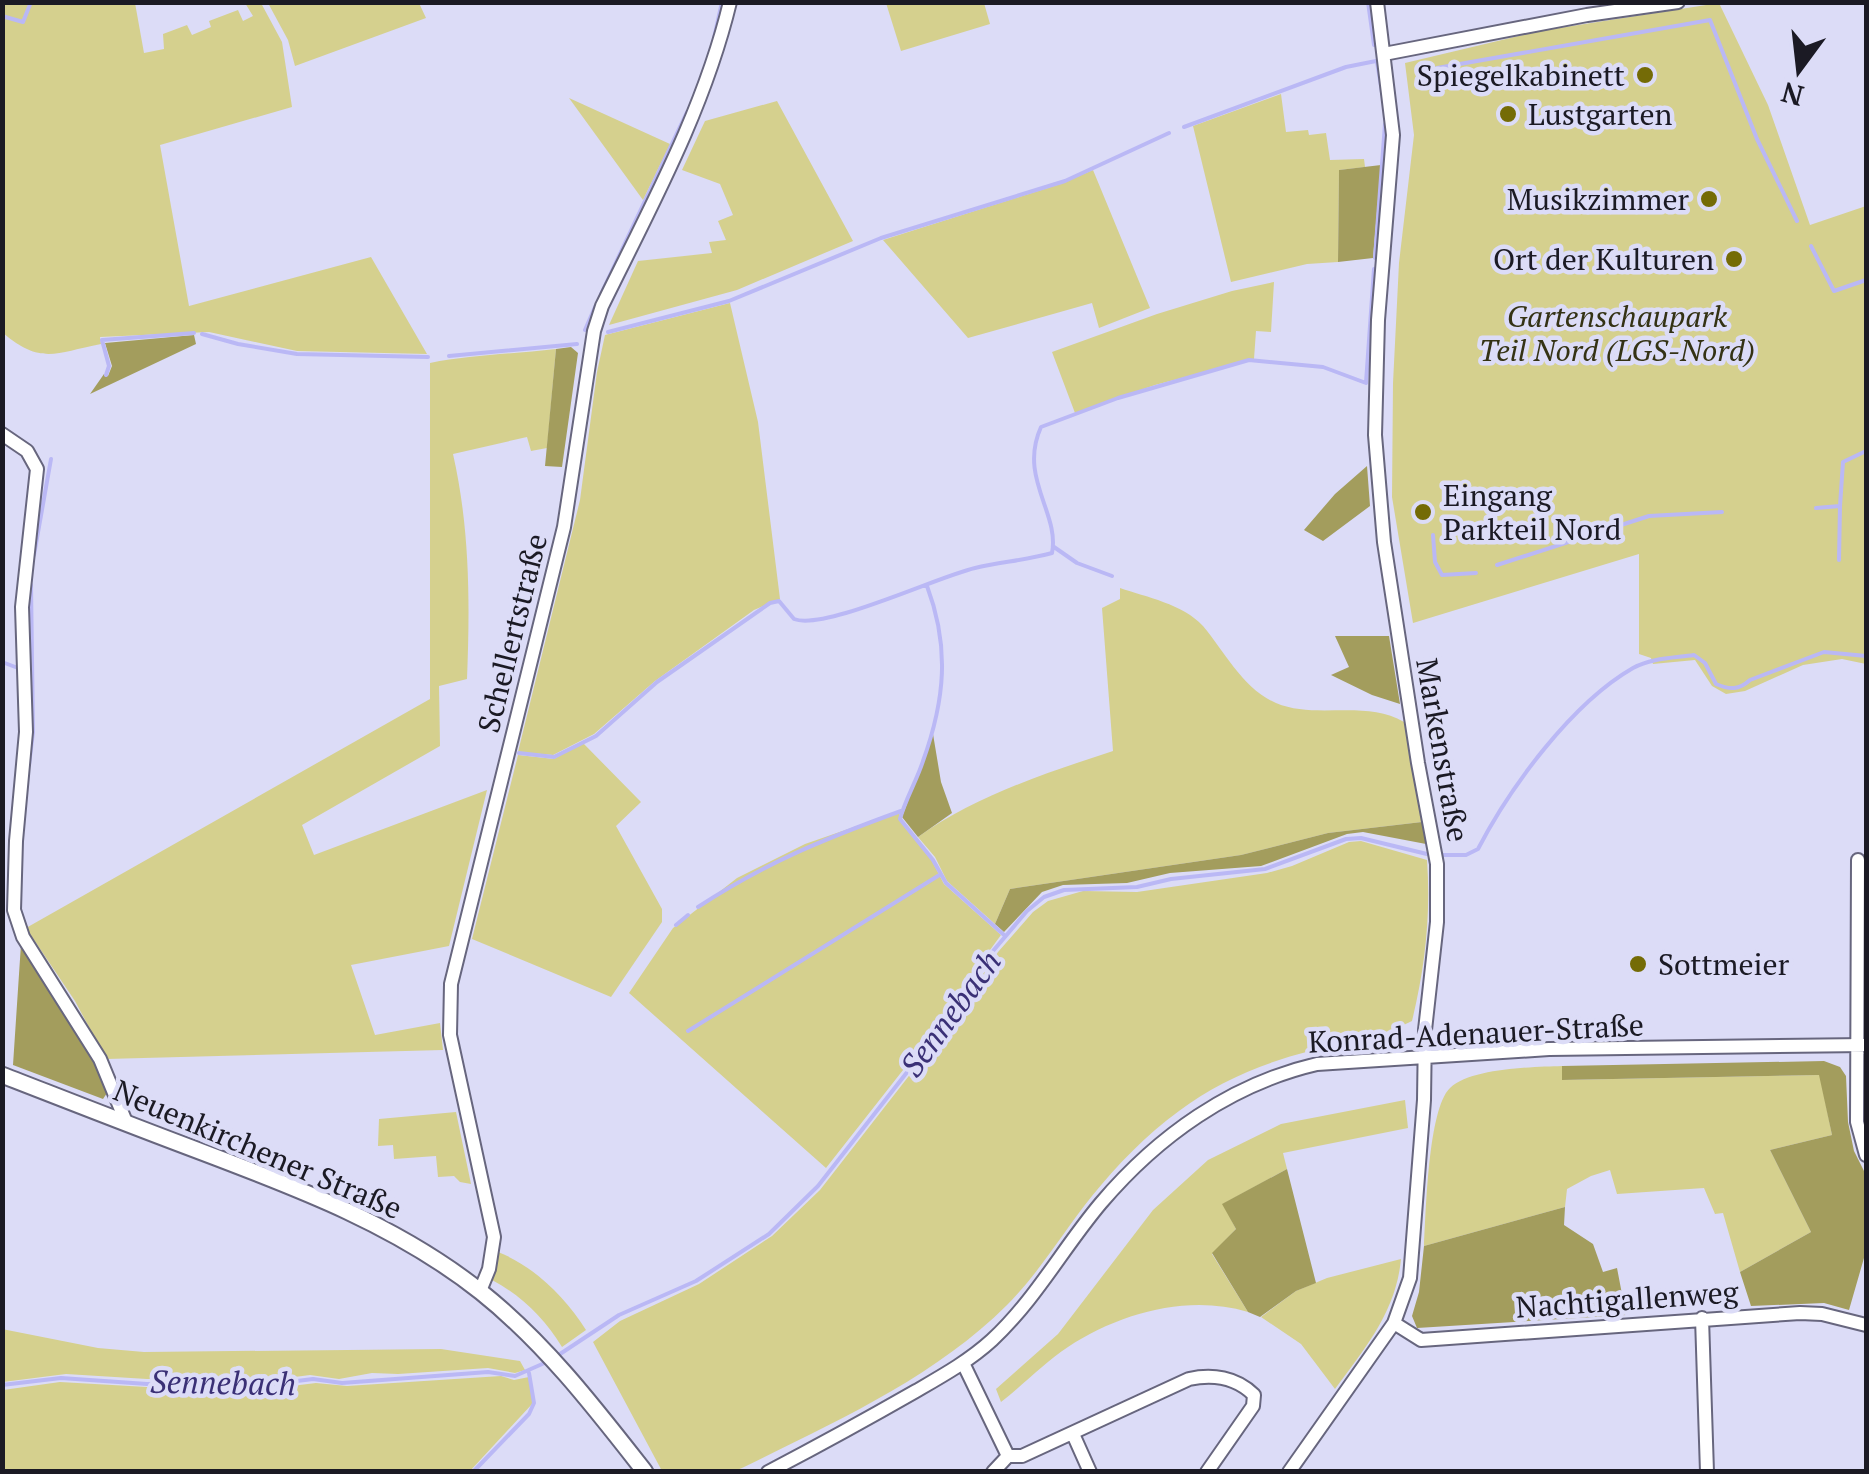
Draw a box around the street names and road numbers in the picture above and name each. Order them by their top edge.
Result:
street label: Schellertstraße [468,529,556,737]
street label: Markenstraße [1407,655,1479,845]
street label: Konrad-Adenauer-Straße [1307,1004,1645,1062]
street label: Neuenkirchener Straße [108,1070,408,1228]
street label: Nachtigallenweg [1514,1271,1741,1327]

